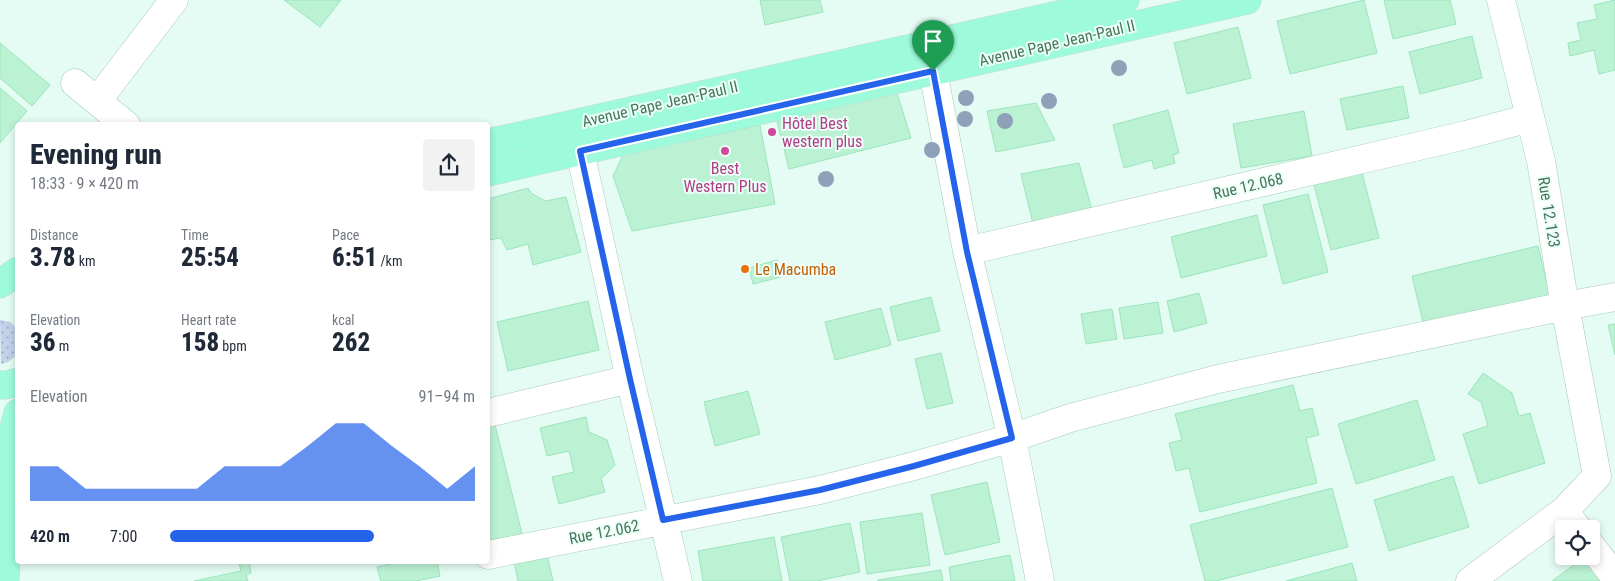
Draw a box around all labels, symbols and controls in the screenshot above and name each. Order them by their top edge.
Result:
street label: Avenue Pape Jean-Paul II [977,16,1137,70]
pin [912,20,954,71]
icon: arrive [919,27,947,55]
street label: Avenue Pape Jean-Paul II [580,77,740,131]
place label: Hôtel Best western plus [782,114,862,151]
marker: Hôtel Best western plus [766,126,778,138]
text: Evening run [30,138,162,171]
button: share [423,139,475,191]
marker: Best Western Plus [719,145,731,157]
place label: Best Western Plus [684,159,766,196]
street label: Rue 12.068 [1211,169,1285,203]
text: 18:33 · 9 × 420 m [30,174,139,193]
street label: Rue 12.123 [1534,175,1564,249]
text: Distance [30,227,78,243]
text: Time [181,227,209,243]
text: Pace [332,227,359,243]
text: 3.78 [30,243,76,272]
text: 25:54 [181,243,239,272]
text: 6:51 [332,243,377,272]
text: km [76,253,96,269]
text: /km [377,253,402,269]
place label: Le Macumba [755,260,836,279]
marker: Le Macumba [739,263,751,275]
text: Elevation [30,312,80,328]
text: Heart rate [181,312,236,328]
text: kcal [332,312,355,328]
text: 36 [30,328,55,357]
text: 158 [181,328,219,357]
text: 262 [332,328,370,357]
text: m [55,338,69,354]
text: bpm [219,338,247,354]
text: Elevation [30,387,88,406]
text: 91–94 m [419,387,475,406]
street label: Rue 12.062 [567,516,641,548]
map controls [1555,520,1600,565]
button: locate [1555,520,1600,565]
text: 420 m [30,527,70,546]
text: 7:00 [110,527,137,546]

